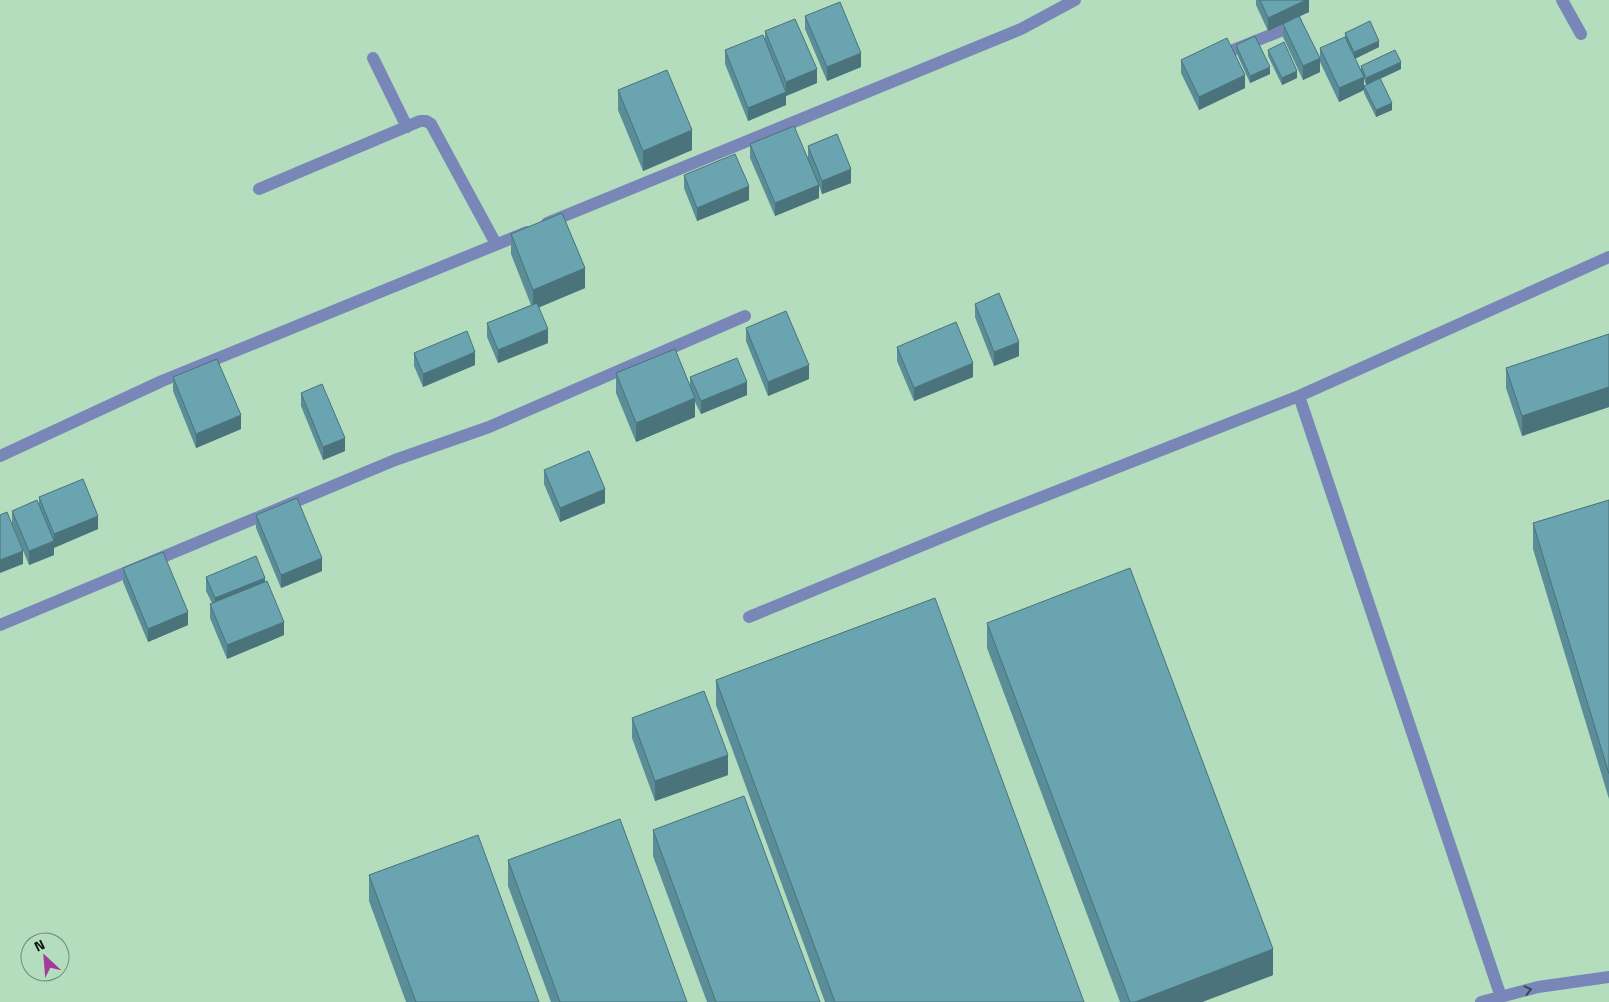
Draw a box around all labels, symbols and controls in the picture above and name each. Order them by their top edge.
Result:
north arrow [20,932,70,982]
text: N [30,933,48,956]
one-way arrow [1523,985,1532,996]

